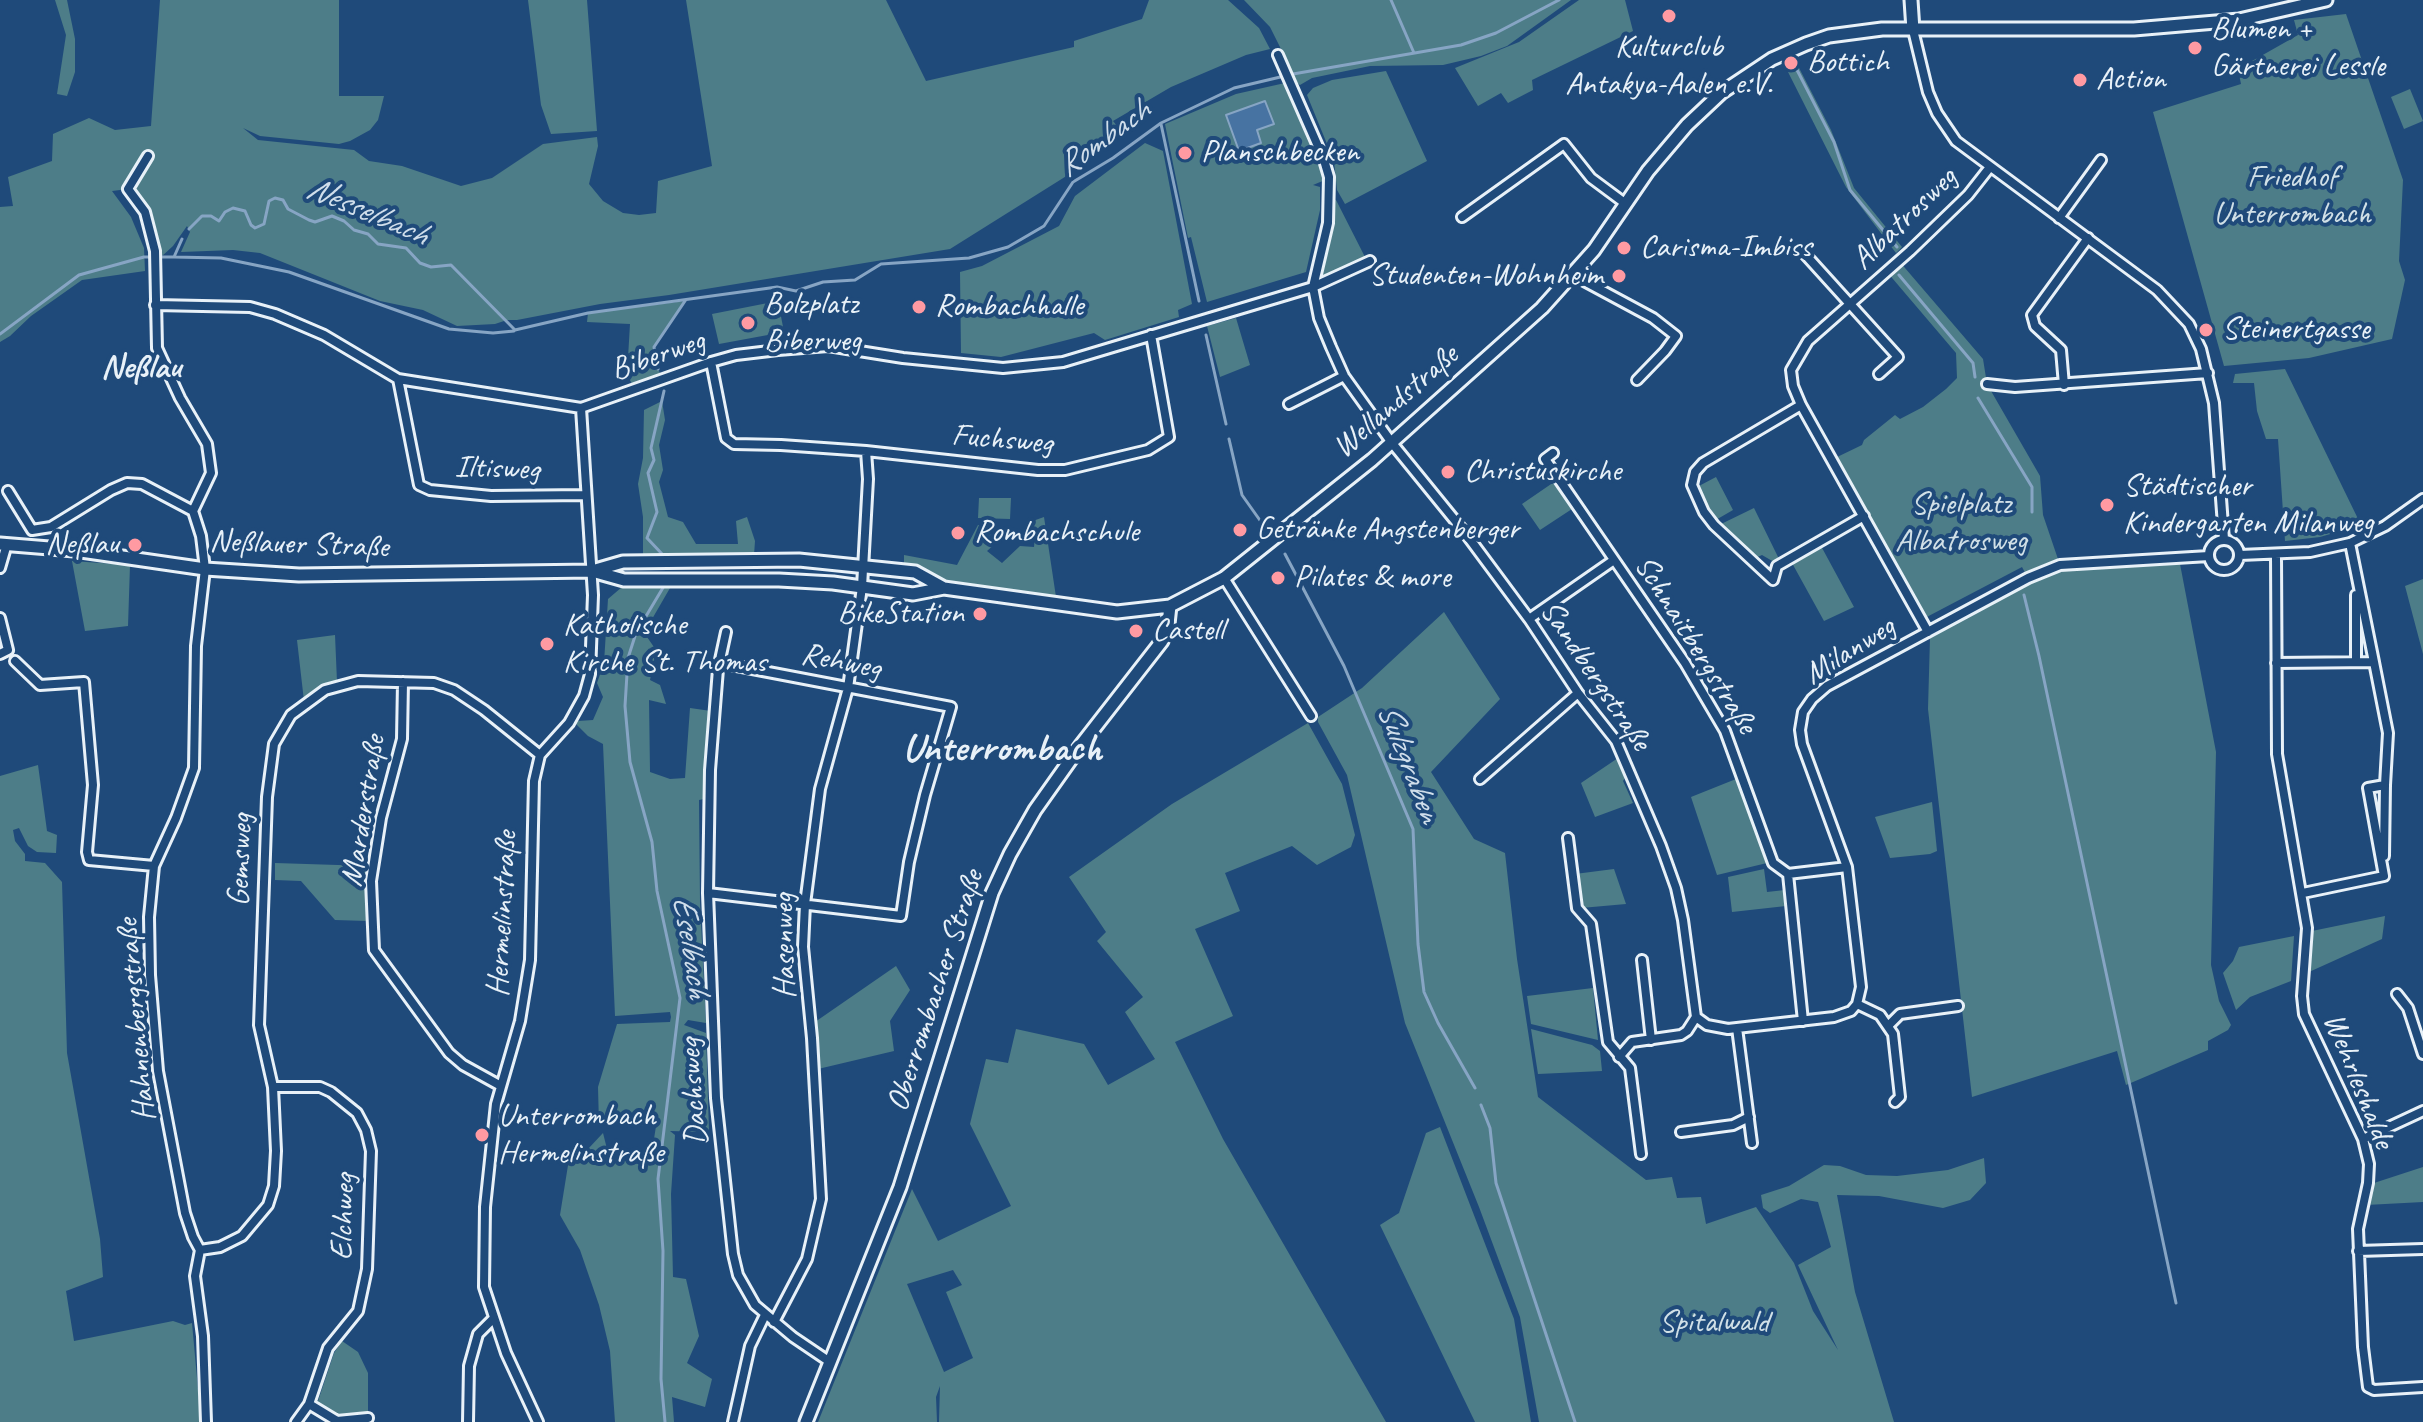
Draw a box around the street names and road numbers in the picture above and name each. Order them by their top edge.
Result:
street label: Albatrosweg [1844,159,1966,279]
street label: Biberweg [606,322,710,390]
street label: Wellandstraße [1325,337,1467,467]
street label: Fuchsweg [950,416,1054,464]
street label: Iltisweg [454,448,540,490]
street label: Neßlauer Straße [209,523,389,567]
street label: Schnaitbergstraße [1625,549,1765,741]
street label: Sandbergstraße [1531,594,1659,758]
street label: Milanweg [1797,608,1903,694]
street label: Rehweg [798,635,884,689]
street label: Marderstraße [333,733,395,889]
street label: Gemsweg [220,813,262,907]
street label: Hermelinstraße [479,830,527,998]
street label: Oberrombacher Straße [879,866,993,1116]
street label: Hasenweg [765,893,805,999]
street label: Hahnenbergstraße [109,917,165,1123]
street label: Wehrleshalde [2313,1008,2403,1154]
street label: Dachsweg [671,1037,717,1147]
street label: Elchweg [323,1173,365,1261]

